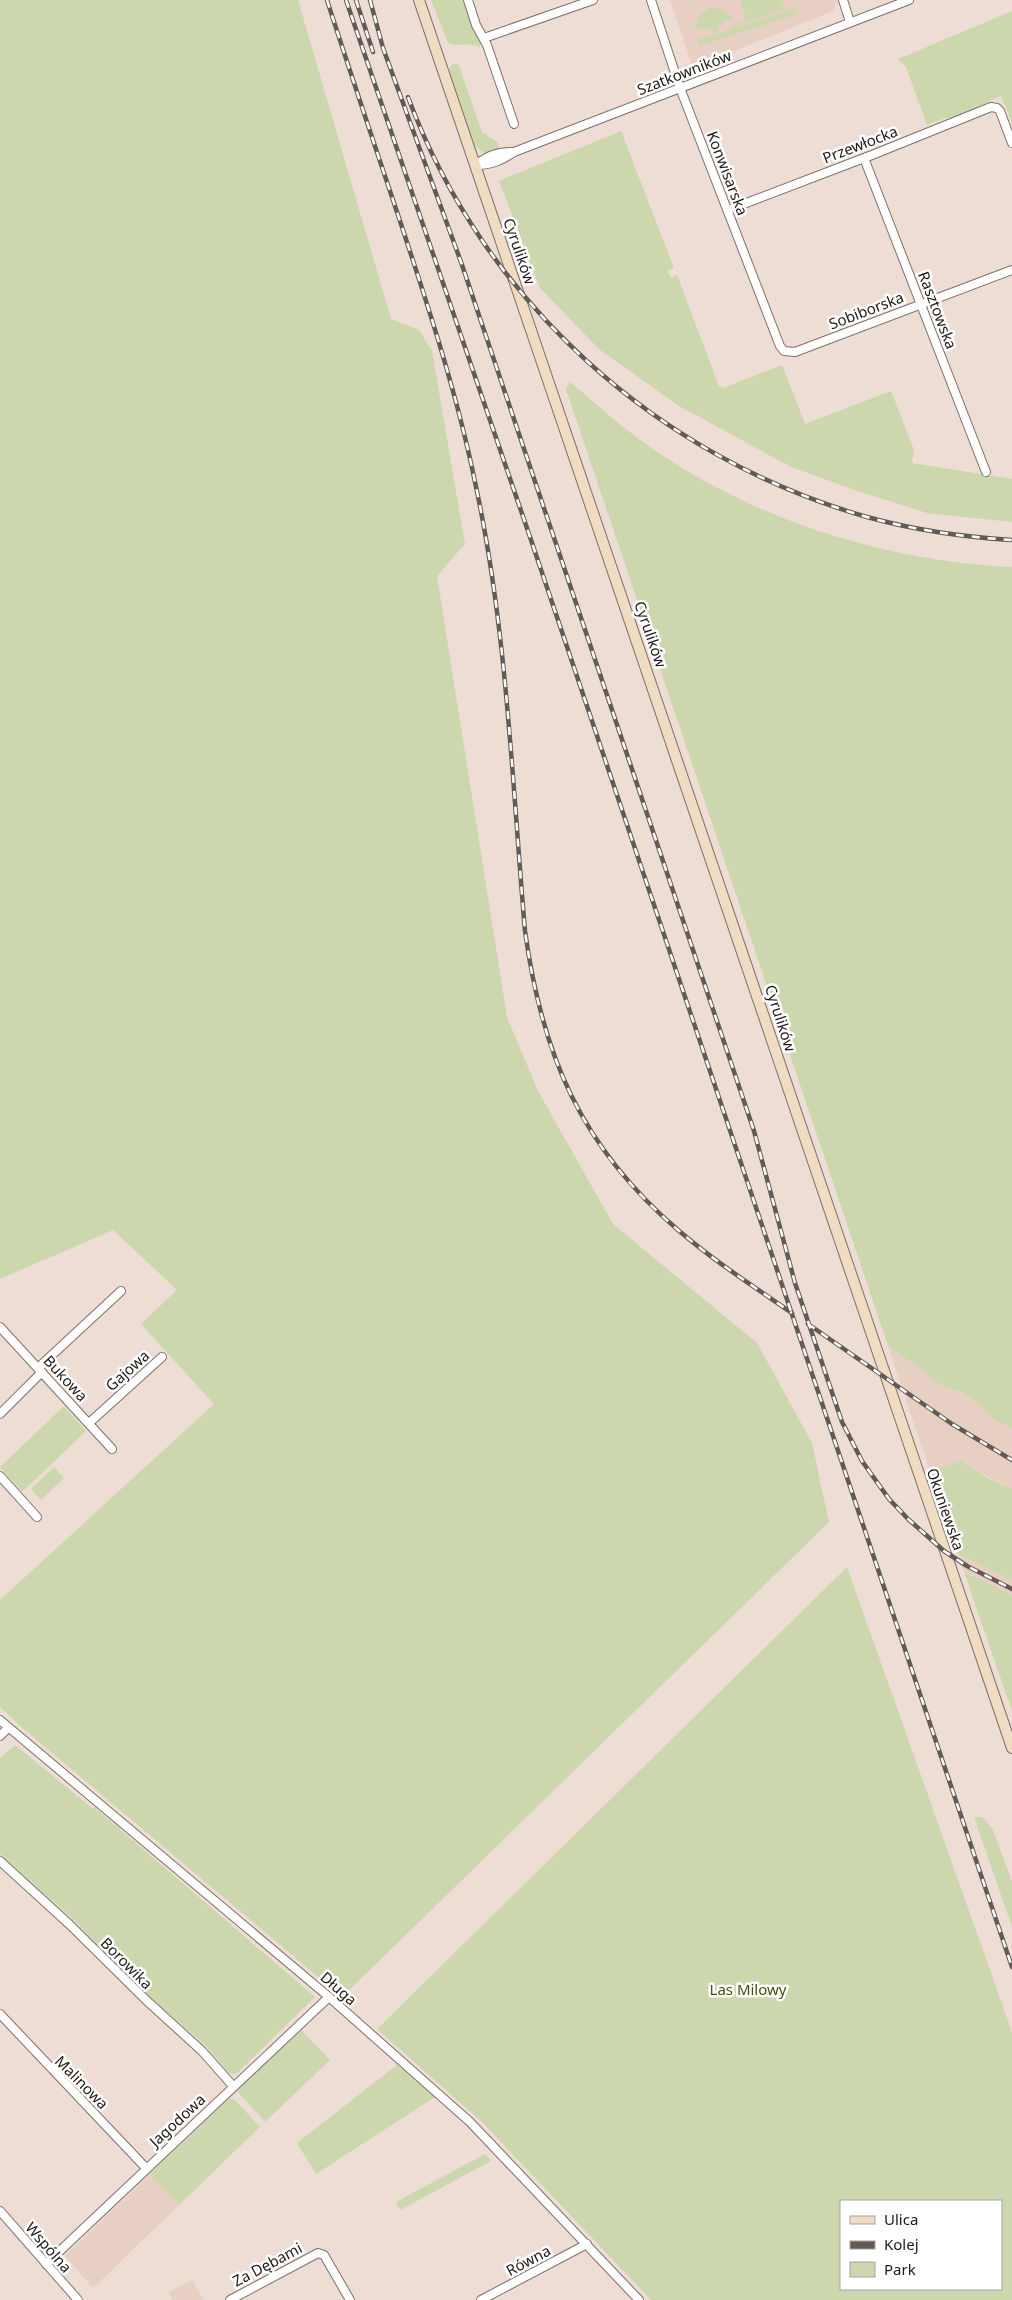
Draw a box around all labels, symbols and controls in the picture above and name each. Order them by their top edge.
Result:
street label: Szatkowników [634,45,734,99]
street label: Przewłocka [820,121,900,167]
street label: Konwisarska [703,128,753,218]
street label: Cyrulików [499,215,541,287]
street label: Rasztowska [914,268,962,352]
street label: Sobiborska [826,287,906,333]
street label: Cyrulików [630,598,672,670]
street label: Cyrulików [761,982,801,1054]
street label: Gajowa [101,1345,153,1395]
street label: Bukowa [40,1351,92,1405]
street label: Okuniewska [923,1465,969,1553]
street label: Borowika [97,1933,157,1993]
street label: Długa [317,1967,361,2009]
park label: Las Milowy [710,1979,787,1999]
street label: Malinowa [51,2051,113,2113]
street label: Jagodowa [143,2089,209,2152]
legend [840,2200,1002,2290]
text: Ulica [884,2209,918,2229]
street label: Wspólna [21,2217,77,2277]
text: Kolej [884,2234,919,2254]
street label: Za Dębami [229,2237,305,2291]
street label: Równa [502,2240,554,2280]
text: Park [884,2259,916,2279]

